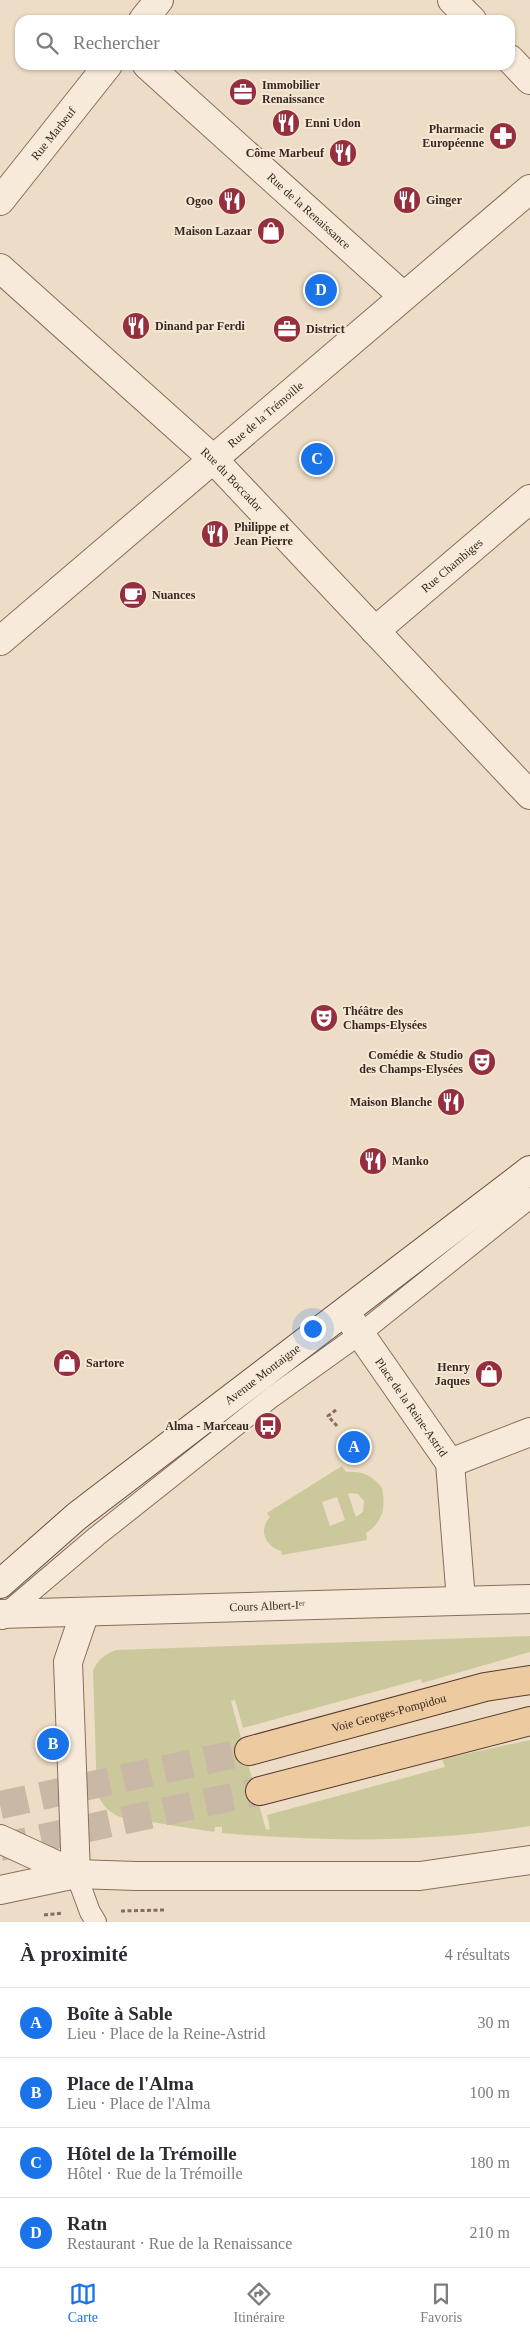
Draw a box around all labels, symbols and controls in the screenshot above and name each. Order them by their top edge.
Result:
search box [15,15,515,70]
icon: search [33,29,61,57]
text: Rechercher [73,32,160,53]
office icon: Immobilier Renaissance [228,77,258,107]
place label: Immobilier Renaissance [262,78,325,106]
street label: Rue Marbeuf [28,104,79,163]
restaurant icon: Enni Udon [271,108,301,138]
place label: Enni Udon [305,116,361,130]
pharmacy icon: Pharmacie Européenne [488,121,518,151]
place label: Pharmacie Européenne [422,122,485,150]
restaurant icon: Côme Marbeuf [328,138,358,168]
place label: Côme Marbeuf [246,146,325,160]
street label: Rue de la Renaissance [264,170,354,252]
restaurant icon: Ginger [392,185,422,215]
restaurant icon: Ogoo [217,186,247,216]
place label: Ginger [426,193,463,207]
place label: Ogoo [186,194,213,208]
shop icon: Maison Lazaar [256,216,286,246]
place label: Maison Lazaar [174,224,253,238]
pin: D [305,271,337,309]
restaurant icon: Dinand par Ferdi [121,311,151,341]
office icon: District [272,314,302,344]
place label: Dinand par Ferdi [155,319,245,333]
place label: District [306,322,345,336]
street label: Rue de la Trémoille [225,378,306,451]
pin: C [301,440,333,478]
street label: Rue du Boccador [198,445,266,514]
restaurant icon: Philippe et Jean Pierre [200,519,230,549]
place label: Philippe et Jean Pierre [234,520,293,548]
street label: Rue Chambiges [418,535,486,596]
cafe icon: Nuances [118,580,148,610]
place label: Nuances [152,588,196,602]
theatre icon: Théâtre des Champs-Elysées [309,1003,339,1033]
place label: Théâtre des Champs-Elysées [343,1004,427,1032]
theatre icon: Comédie & Studio des Champs-Elysées [467,1047,497,1077]
place label: Comédie & Studio des Champs-Elysées [359,1048,463,1076]
restaurant icon: Maison Blanche [436,1087,466,1117]
place label: Maison Blanche [350,1095,433,1109]
restaurant icon: Manko [358,1146,388,1176]
place label: Manko [392,1154,429,1168]
your location [300,1316,326,1342]
street label: Avenue Montaigne [222,1341,303,1408]
shop icon: Sartore [52,1348,82,1378]
street label: Place de la Reine-Astrid [372,1355,450,1459]
place label: Sartore [86,1356,125,1370]
shop icon: Henry Jaques [474,1359,504,1389]
place label: Henry Jaques [435,1360,470,1388]
bus stop icon: Alma - Marceau [253,1411,283,1441]
place label: Alma - Marceau [165,1419,249,1433]
pin: A [338,1428,370,1466]
street label: Cours Albert-Iᵉʳ [229,1598,305,1614]
street label: Voie Georges-Pompidou [330,1691,448,1735]
pin: B [37,1725,69,1763]
text: À proximité [20,1942,128,1966]
text: 4 résultats [445,1946,510,1963]
text: Boîte à Sable [67,2003,173,2024]
text: A [30,2014,42,2031]
text: 30 m [478,2014,510,2031]
text: Lieu · Place de la Reine-Astrid [67,2025,266,2042]
text: Place de l'Alma [67,2073,194,2094]
text: B [31,2084,41,2101]
text: 100 m [470,2084,510,2101]
text: Lieu · Place de l'Alma [67,2095,210,2112]
text: Hôtel de la Trémoille [67,2143,237,2164]
text: C [30,2154,42,2171]
text: 180 m [470,2154,510,2171]
text: Hôtel · Rue de la Trémoille [67,2165,243,2182]
text: Ratn [67,2213,107,2234]
text: D [30,2224,42,2241]
text: 210 m [470,2224,510,2241]
text: Restaurant · Rue de la Renaissance [67,2235,292,2252]
tab: Carte [68,2280,98,2326]
tab: Itinéraire [234,2280,285,2326]
tab: Favoris [420,2280,462,2326]

